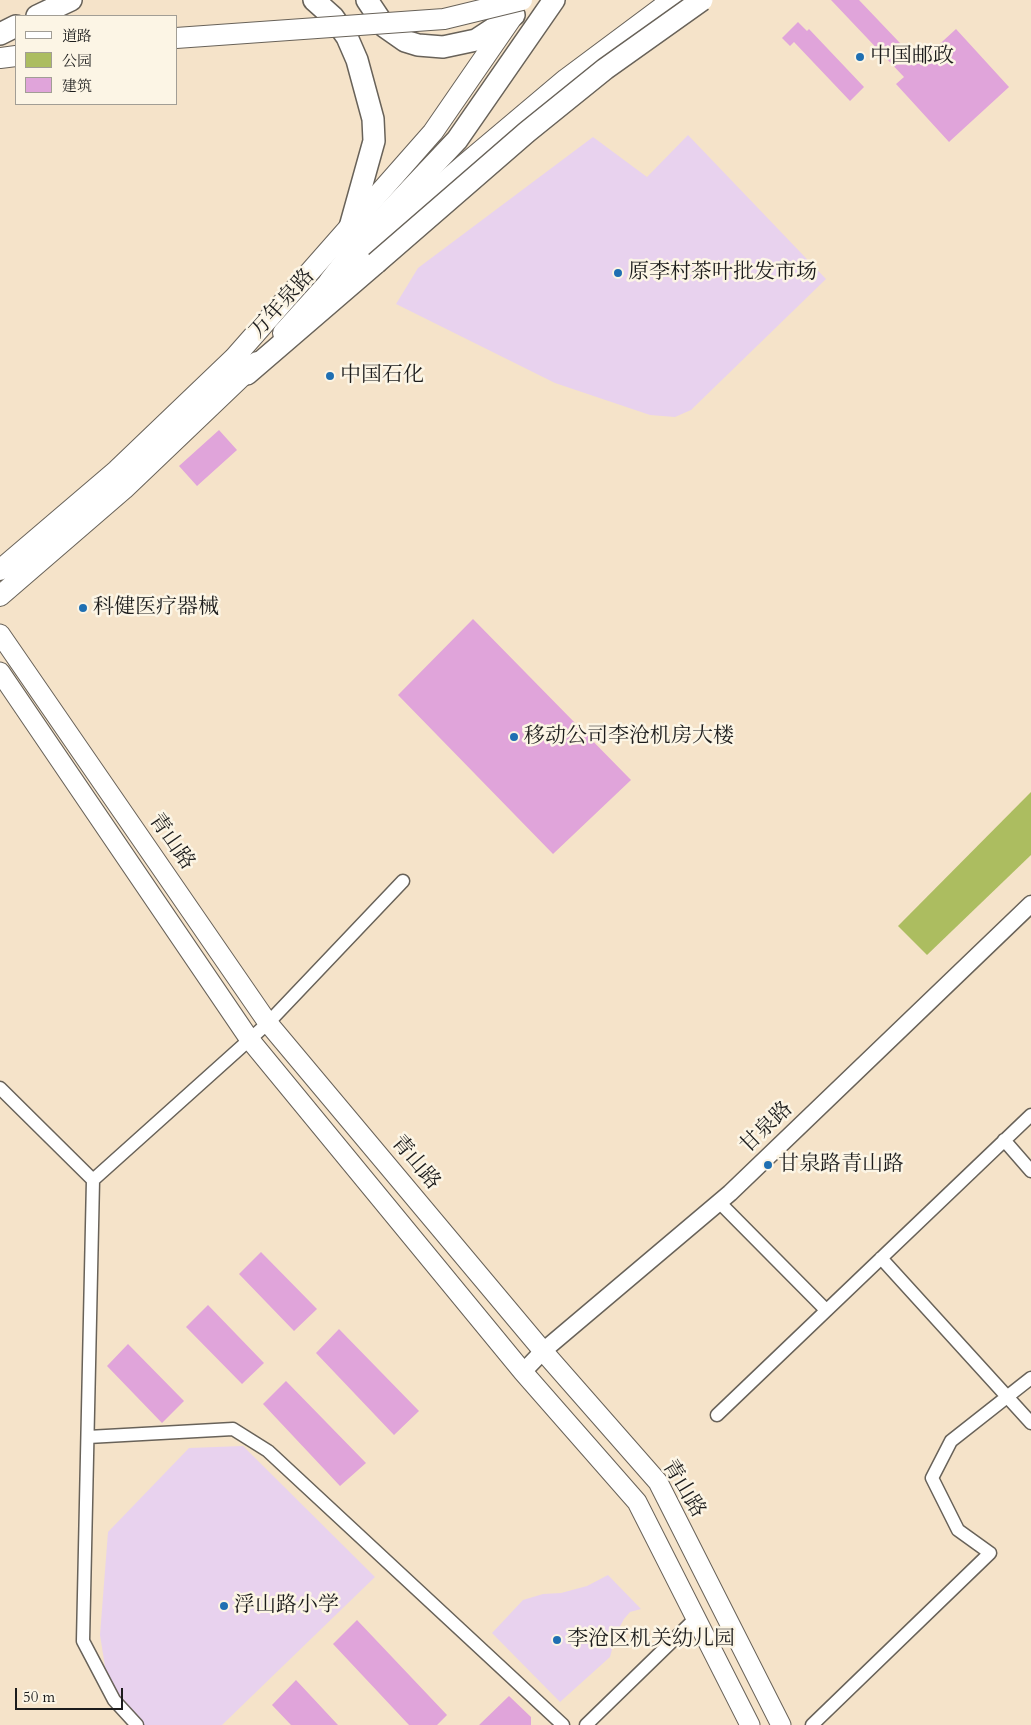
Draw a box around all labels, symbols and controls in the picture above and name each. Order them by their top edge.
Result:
legend [15,15,178,105]
text: 道路 [62,26,92,46]
place label: 中国邮政 [870,44,954,70]
text: 公园 [62,51,92,71]
marker: 中国邮政 [854,51,866,63]
text: 建筑 [62,76,92,96]
place label: 原李村茶叶批发市场 [628,260,817,286]
street label: 万年泉路 [246,264,320,344]
marker: 原李村茶叶批发市场 [612,267,624,279]
place label: 中国石化 [340,363,424,389]
marker: 中国石化 [324,370,336,382]
place label: 科健医疗器械 [93,595,219,621]
marker: 科健医疗器械 [77,602,89,614]
place label: 移动公司李沧机房大楼 [524,724,734,750]
marker: 移动公司李沧机房大楼 [508,731,520,743]
street label: 青山路 [143,809,199,875]
street label: 甘泉路 [736,1097,798,1159]
street label: 青山路 [385,1131,445,1195]
place label: 甘泉路青山路 [778,1152,904,1178]
marker: 甘泉路青山路 [762,1159,774,1171]
street label: 青山路 [656,1456,710,1522]
place label: 浮山路小学 [234,1593,339,1619]
marker: 浮山路小学 [218,1600,230,1612]
place label: 李沧区机关幼儿园 [567,1627,735,1653]
marker: 李沧区机关幼儿园 [551,1634,563,1646]
scale bar [18,1678,125,1710]
text: 50 m [23,1687,55,1707]

